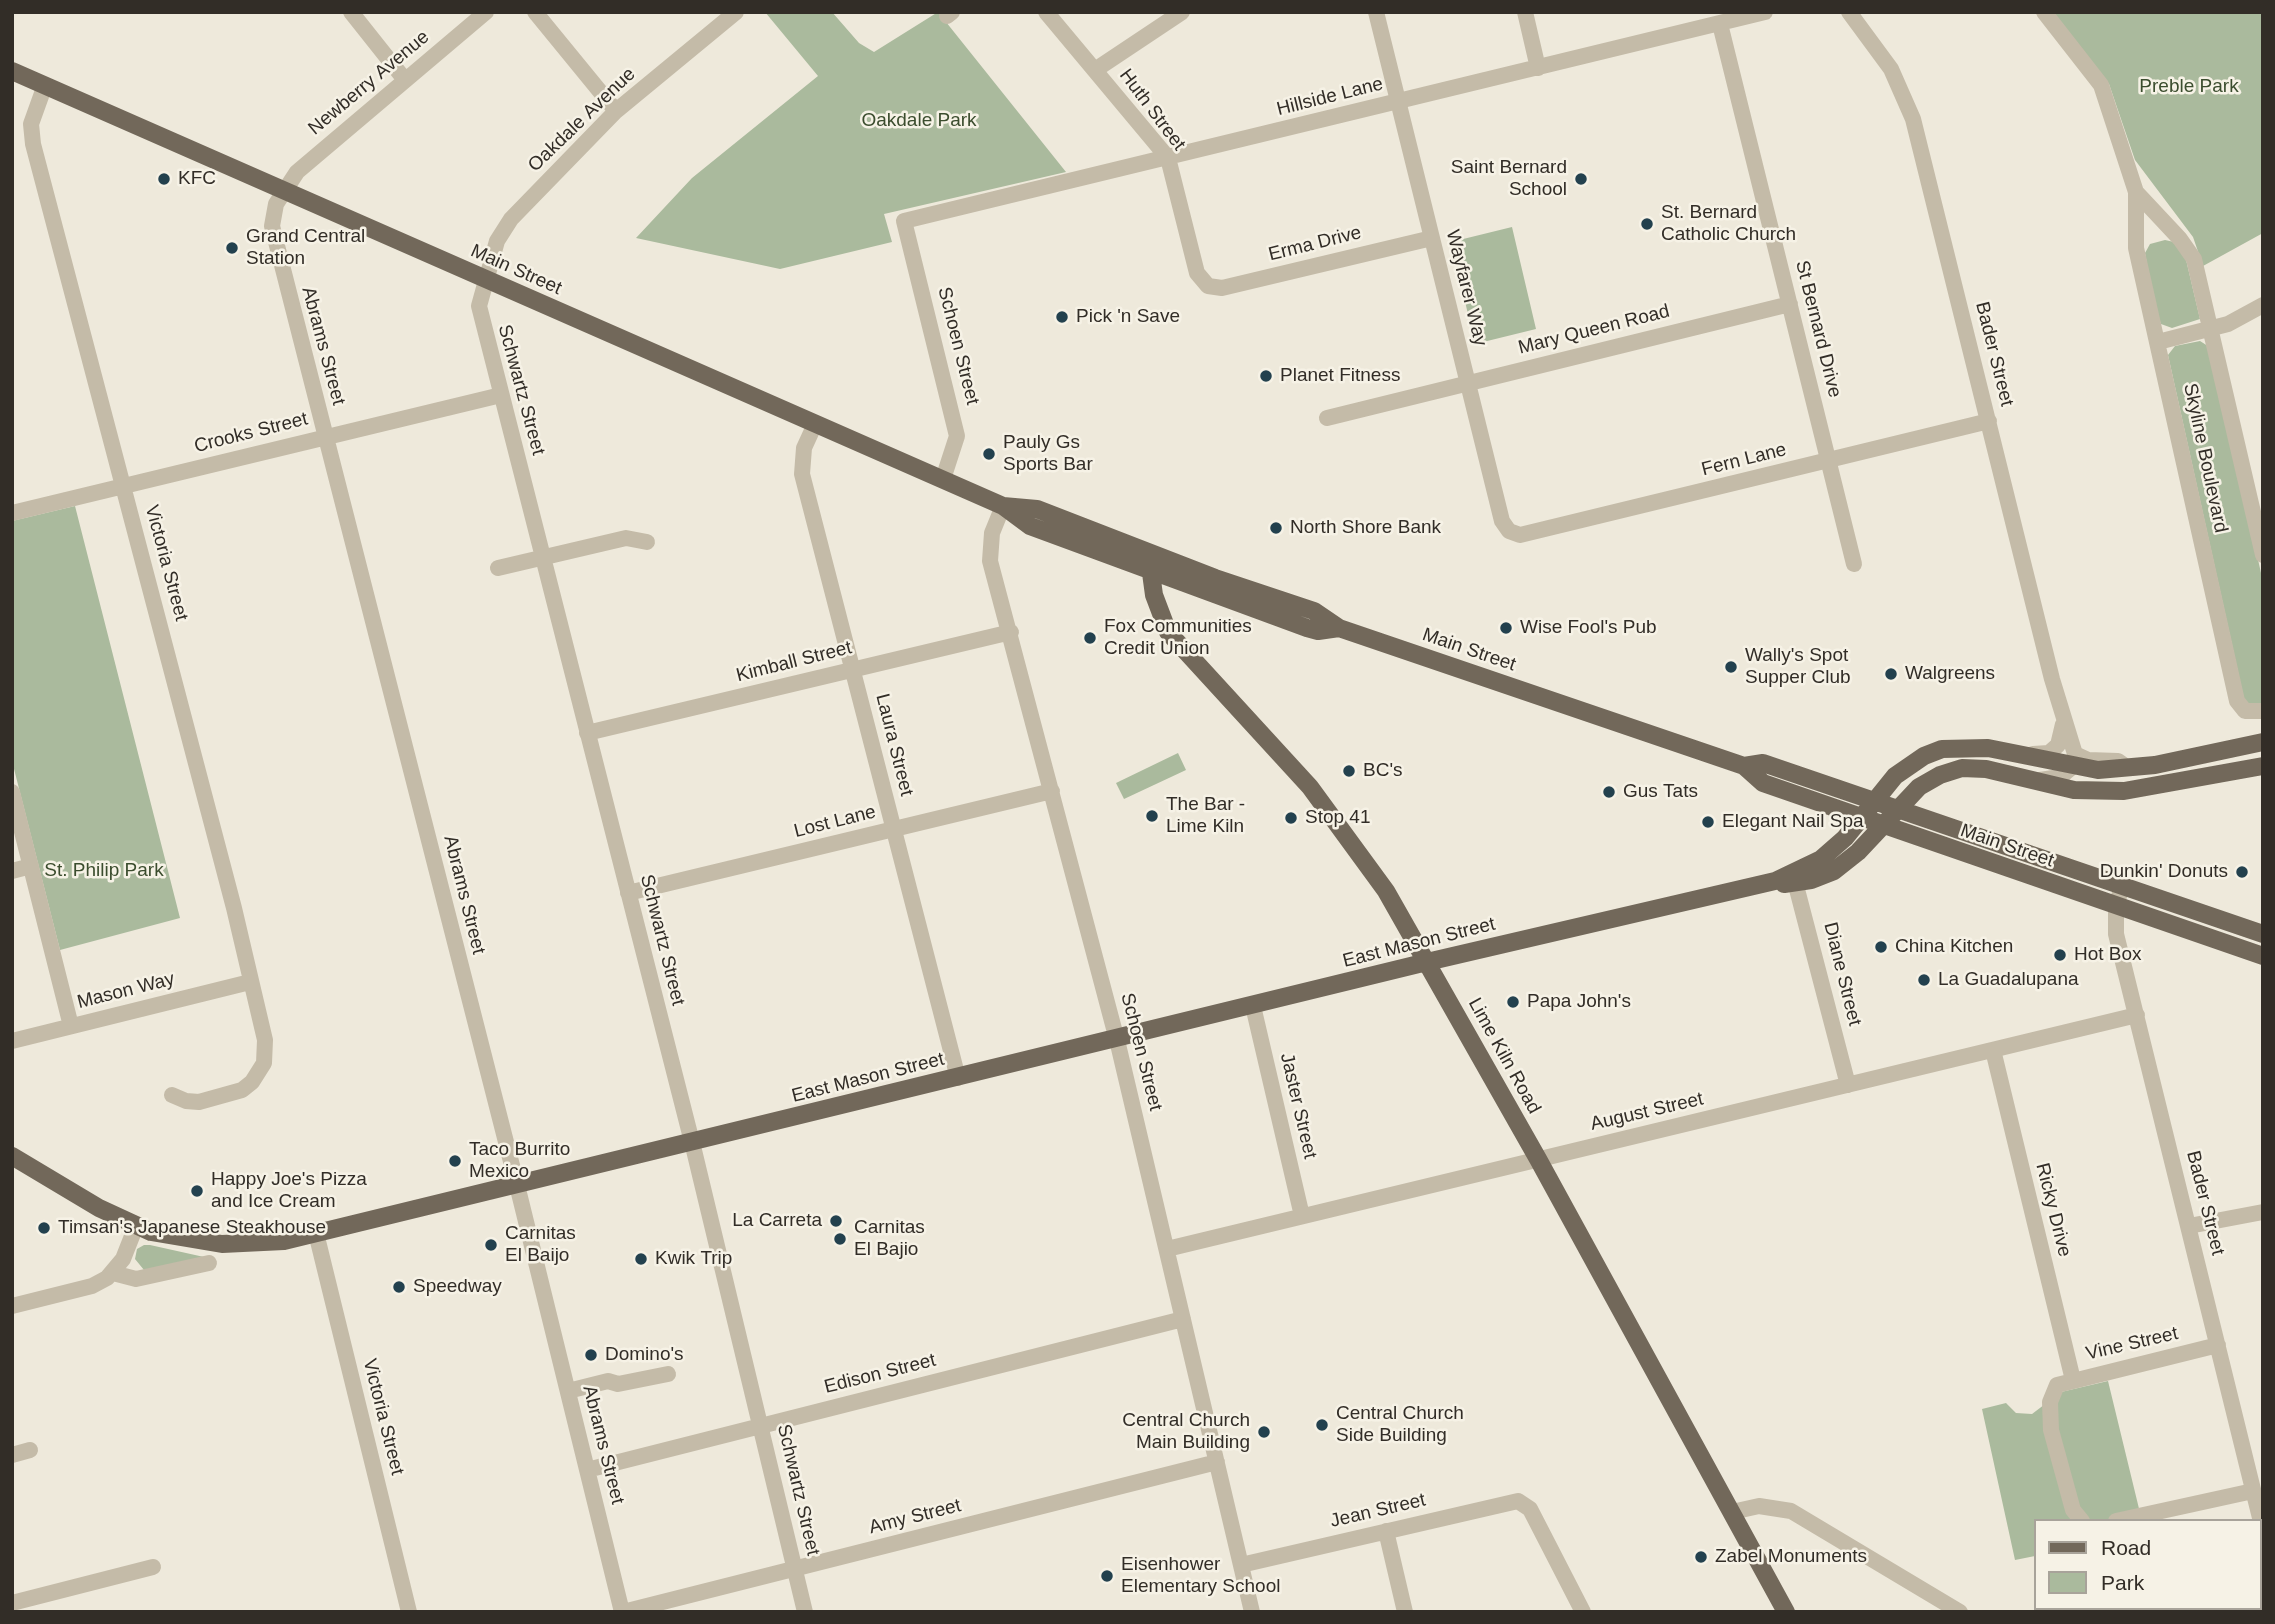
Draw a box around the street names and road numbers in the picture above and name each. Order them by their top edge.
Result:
street label: Newberry Avenue [304,26,434,140]
street label: Oakdale Avenue [524,63,640,177]
street label: Huth Street [1114,65,1190,155]
street label: Hillside Lane [1274,73,1386,121]
street label: Erma Drive [1266,221,1364,267]
street label: Wayfarer Way [1441,228,1491,348]
street label: Main Street [467,240,565,300]
street label: St Bernard Drive [1790,258,1846,400]
street label: Abrams Street [296,284,350,408]
street label: Schoen Street [932,285,984,407]
street label: Bader Street [1970,299,2018,409]
street label: Mary Queen Road [1516,300,1672,360]
street label: Schwartz Street [493,322,549,458]
street label: Skyline Boulevard [2178,381,2232,535]
street label: Crooks Street [192,408,310,458]
street label: Fern Lane [1699,438,1789,482]
street label: Victoria Street [140,503,192,623]
street label: Main Street [1419,623,1519,677]
street label: Kimball Street [734,637,854,687]
street label: Laura Street [870,692,918,798]
street label: Lost Lane [792,801,878,843]
street label: Main Street [1957,819,2057,873]
street label: Abrams Street [438,833,490,957]
street label: Schwartz Street [635,872,689,1008]
street label: East Mason Street [1340,913,1498,973]
street label: Diane Street [1818,920,1866,1028]
street label: Mason Way [75,968,177,1014]
street label: Schoen Street [1115,991,1167,1113]
street label: Lime Kiln Road [1463,994,1545,1118]
street label: East Mason Street [789,1048,947,1108]
street label: Jaster Street [1275,1051,1321,1161]
street label: August Street [1588,1088,1706,1136]
street label: Bader Street [2181,1148,2229,1258]
street label: Ricky Drive [2030,1161,2076,1259]
street label: Vine Street [2084,1322,2180,1366]
street label: Edison Street [822,1349,938,1399]
street label: Victoria Street [358,1357,408,1477]
street label: Abrams Street [577,1383,629,1507]
street label: Schwartz Street [772,1422,824,1558]
street label: Jean Street [1328,1489,1428,1533]
street label: Amy Street [867,1495,963,1539]

